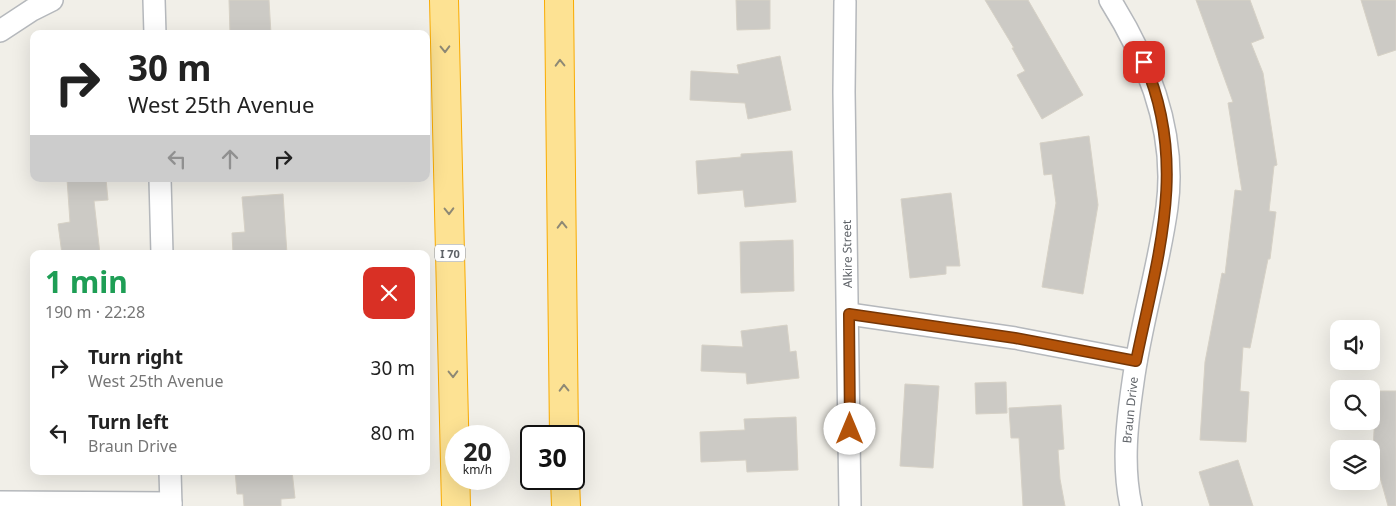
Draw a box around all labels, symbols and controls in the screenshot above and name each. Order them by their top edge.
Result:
pin [1123,41,1165,83]
text: 30 m [128,44,211,91]
one-way arrow [440,45,450,53]
icon: arrive [1130,48,1158,76]
icon: right [45,50,110,115]
one-way arrow [555,58,565,66]
text: West 25th Avenue [128,89,314,119]
icon: left [163,145,191,173]
icon: ahead [216,145,244,173]
icon: right [269,145,297,173]
one-way arrow [444,208,454,215]
street label: Alkire Street [838,219,856,288]
one-way arrow [557,221,567,228]
road number: I 70 [435,244,465,262]
text: 1 min [45,261,128,302]
button: close [363,267,415,319]
text: 190 m · 22:28 [45,301,145,323]
map controls [1330,320,1380,490]
button: sound [1330,320,1380,370]
text: Turn right [88,344,183,370]
icon: right [45,354,73,382]
text: 30 m [371,355,415,381]
text: West 25th Avenue [88,370,224,392]
one-way arrow [447,370,458,378]
street label: Braun Drive [1118,376,1142,444]
button: search [1330,380,1380,430]
one-way arrow [559,383,569,391]
position arrow [823,402,875,454]
text: Turn left [88,409,169,435]
icon: left [45,419,73,447]
text: 80 m [371,420,415,446]
speed limit sign: 30 [520,425,585,490]
text: 20 [463,434,492,468]
text: Braun Drive [88,435,177,457]
button: layers [1330,440,1380,490]
text: km/h [463,461,492,478]

